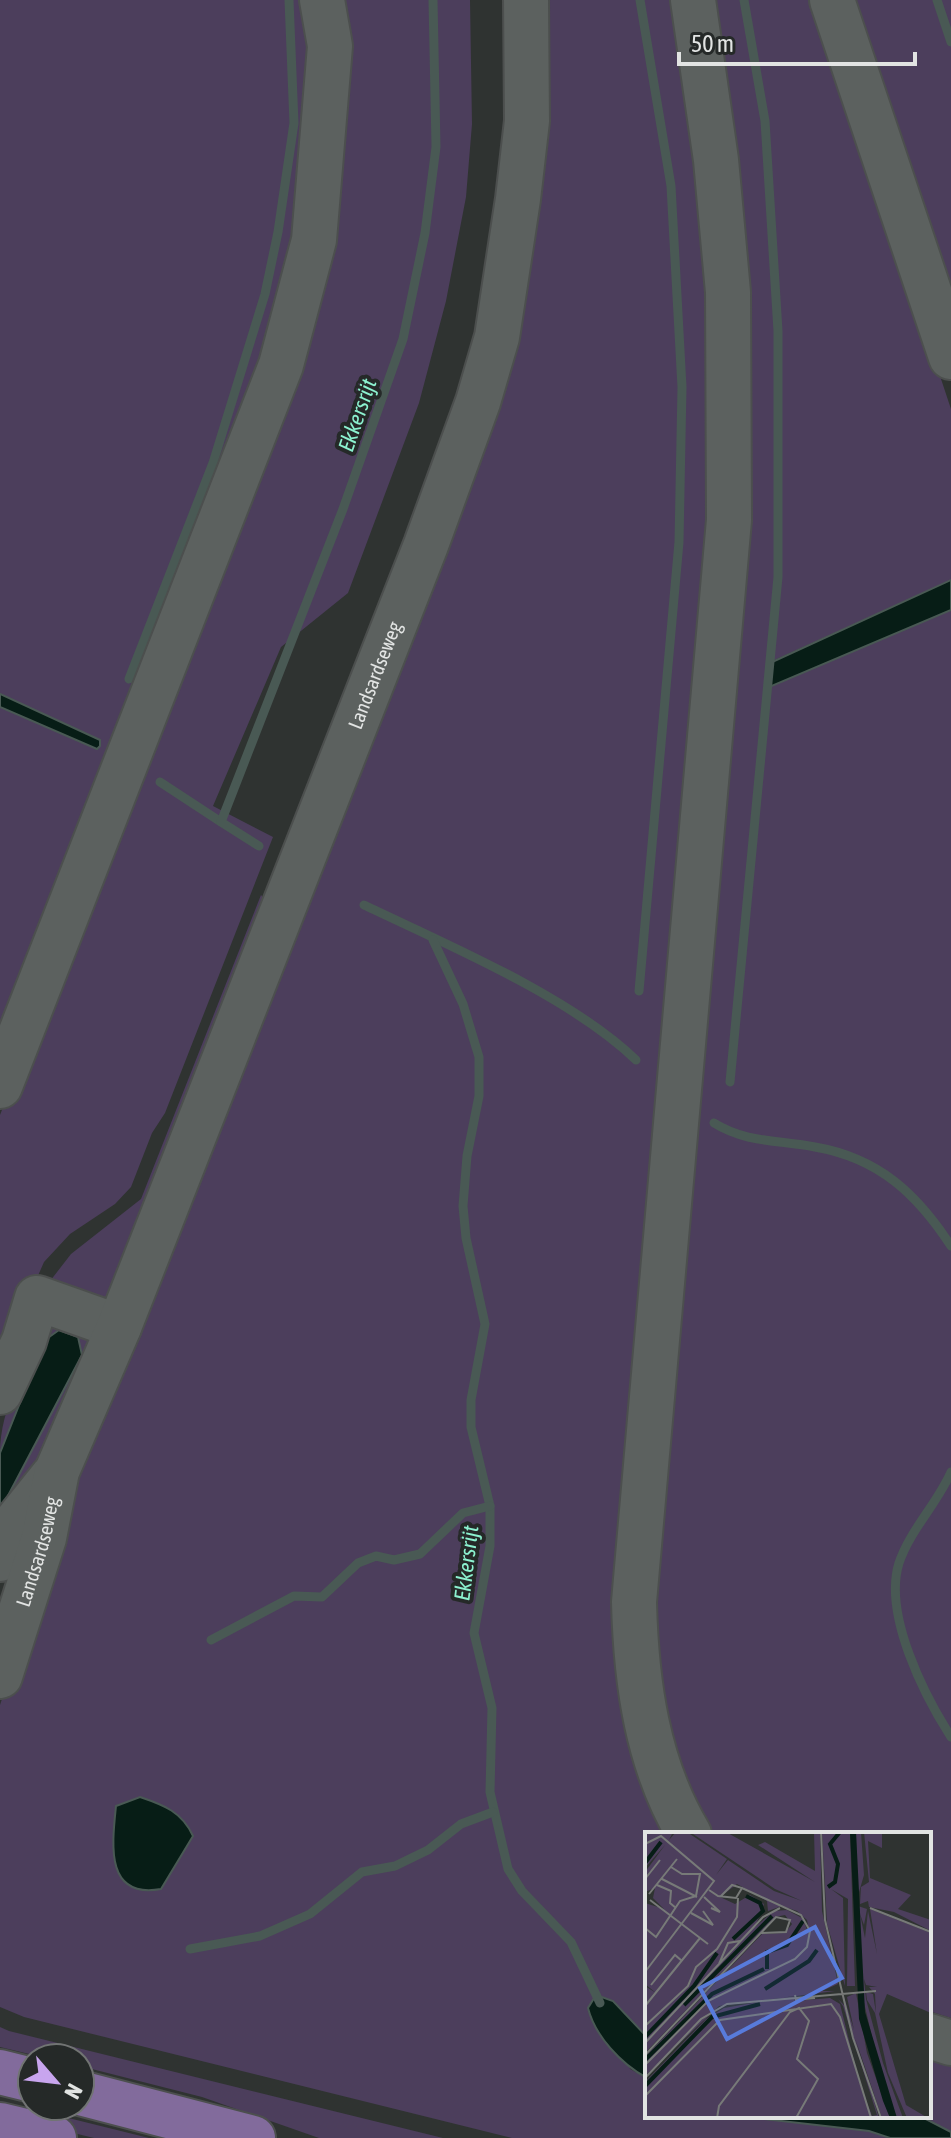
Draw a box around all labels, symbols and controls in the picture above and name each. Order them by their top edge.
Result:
scale bar [679,16,915,66]
text: 50 m [691,30,734,57]
water label: Ekkersrijt [332,374,382,455]
street label: Landsardseweg [343,618,406,732]
street label: Landsardseweg [11,1494,63,1610]
water label: Ekkersrijt [448,1523,484,1602]
inset map [645,1832,931,2118]
north arrow [16,2042,96,2122]
text: N [59,2080,88,2103]

